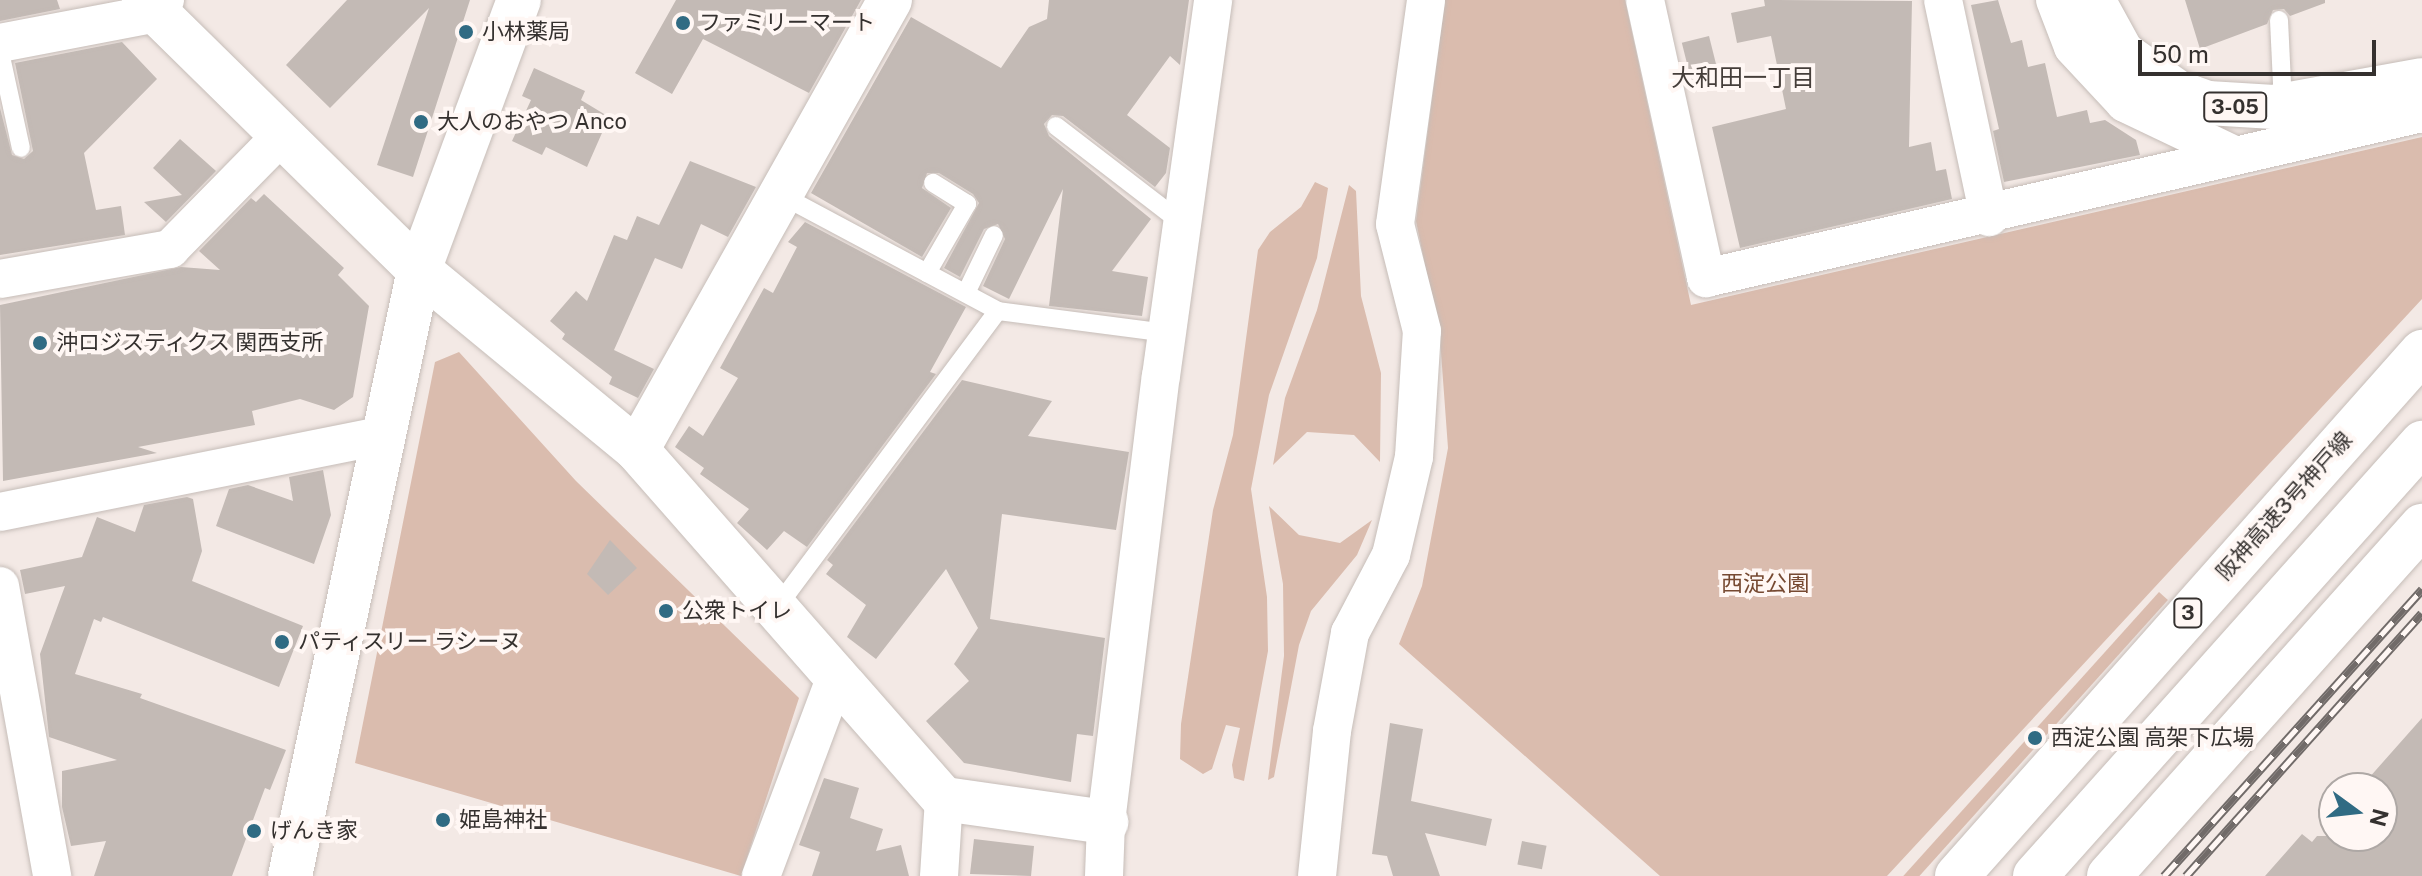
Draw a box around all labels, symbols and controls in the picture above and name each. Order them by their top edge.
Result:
place label: ファミリーマート [699,10,875,36]
marker: ファミリーマート [674,14,692,32]
place label: 小林薬局 [482,19,570,45]
marker: 小林薬局 [457,23,475,41]
scale bar [2142,24,2380,74]
text: 50 m [2152,40,2209,68]
district label: 大和田一丁目 [1671,64,1815,92]
road number: 3-05 [2203,91,2267,123]
place label: 大人のおやつ Anco [437,109,627,135]
marker: 大人のおやつ Anco [412,113,430,131]
place label: 沖ロジスティクス 関西支所 [56,330,325,356]
marker: 沖ロジスティクス 関西支所 [31,334,49,352]
street label: 阪神高速3号神戸線 [2211,427,2357,585]
park label: 西淀公園 [1721,571,1809,597]
road number: 3 [2172,597,2204,629]
place label: 公衆トイレ [682,598,792,624]
marker: 公衆トイレ [657,602,675,620]
place label: パティスリー ラシーヌ [298,629,523,655]
marker: パティスリー ラシーヌ [273,633,291,651]
place label: 西淀公園 高架下広場 [2051,725,2254,751]
marker: 西淀公園 高架下広場 [2026,729,2044,747]
north arrow [2318,772,2398,852]
text: N [2364,806,2394,829]
place label: 姫島神社 [459,807,547,833]
marker: 姫島神社 [434,811,452,829]
place label: げんき家 [270,818,358,844]
marker: げんき家 [245,822,263,840]

